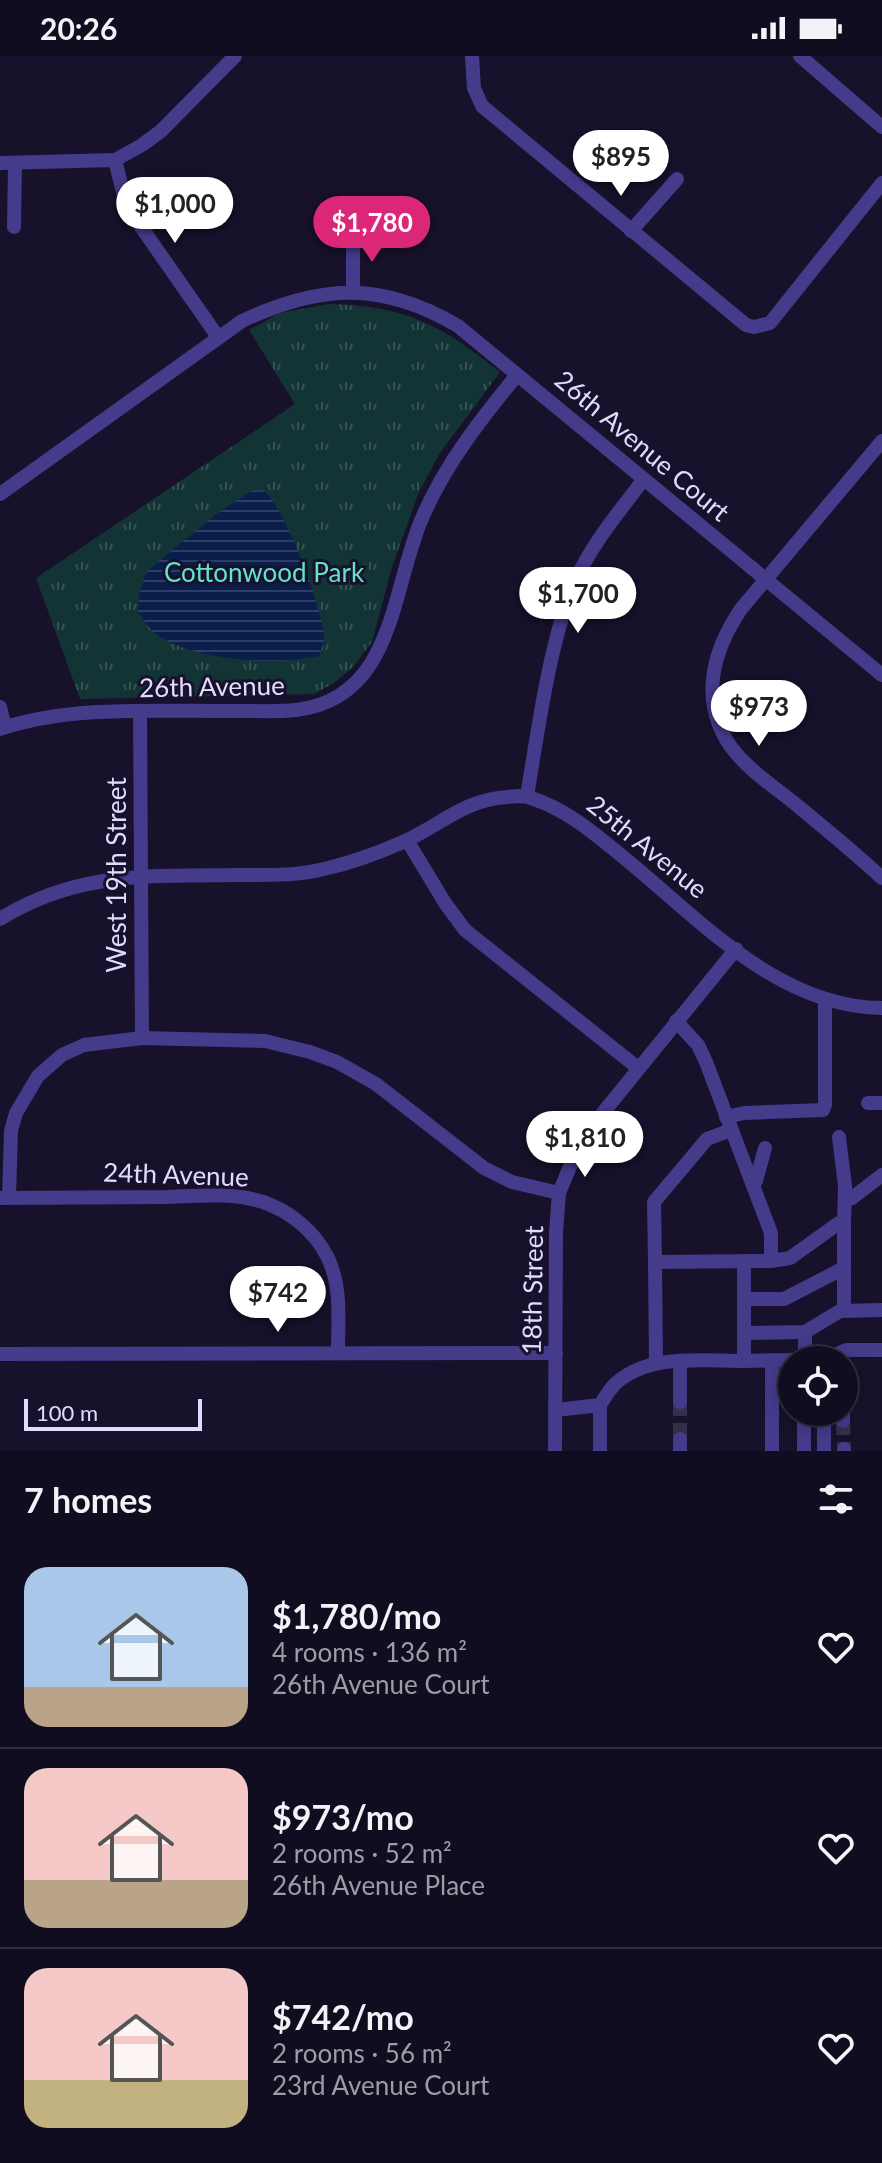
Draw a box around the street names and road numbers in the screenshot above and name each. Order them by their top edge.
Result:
street label: 26th Avenue Court [549,363,737,528]
street label: 26th Avenue [139,669,285,703]
street label: West 19th Street [100,777,132,973]
street label: 25th Avenue [581,788,714,905]
street label: 24th Avenue [103,1155,249,1193]
street label: 18th Street [515,1224,549,1355]

